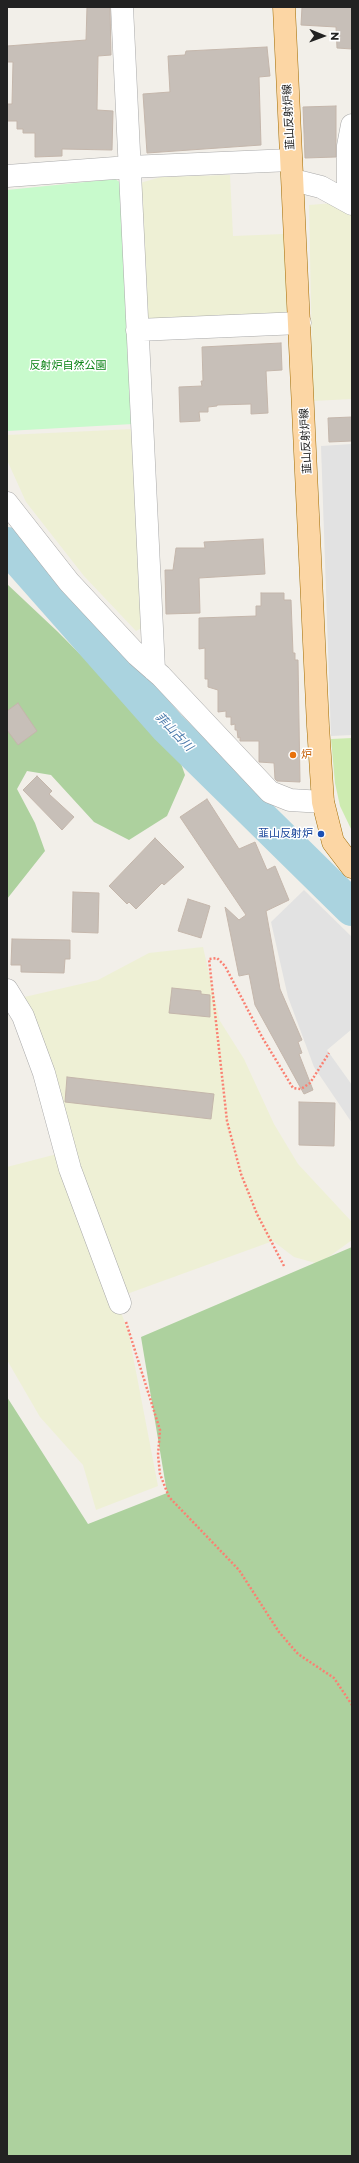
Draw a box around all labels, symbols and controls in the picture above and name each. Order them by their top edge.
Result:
north arrow [303,16,343,56]
text: N [328,32,342,41]
street label: 韮山反射炉線 [281,84,297,150]
park label: 反射炉自然公園 [30,359,106,373]
street label: 韮山反射炉線 [298,408,314,474]
water label: 菲山古川 [152,710,196,754]
place label: 炉 [301,748,312,762]
marker: 炉 [288,750,298,760]
place label: 韮山反射炉 [258,827,313,841]
marker: 韮山反射炉 [316,829,326,839]

